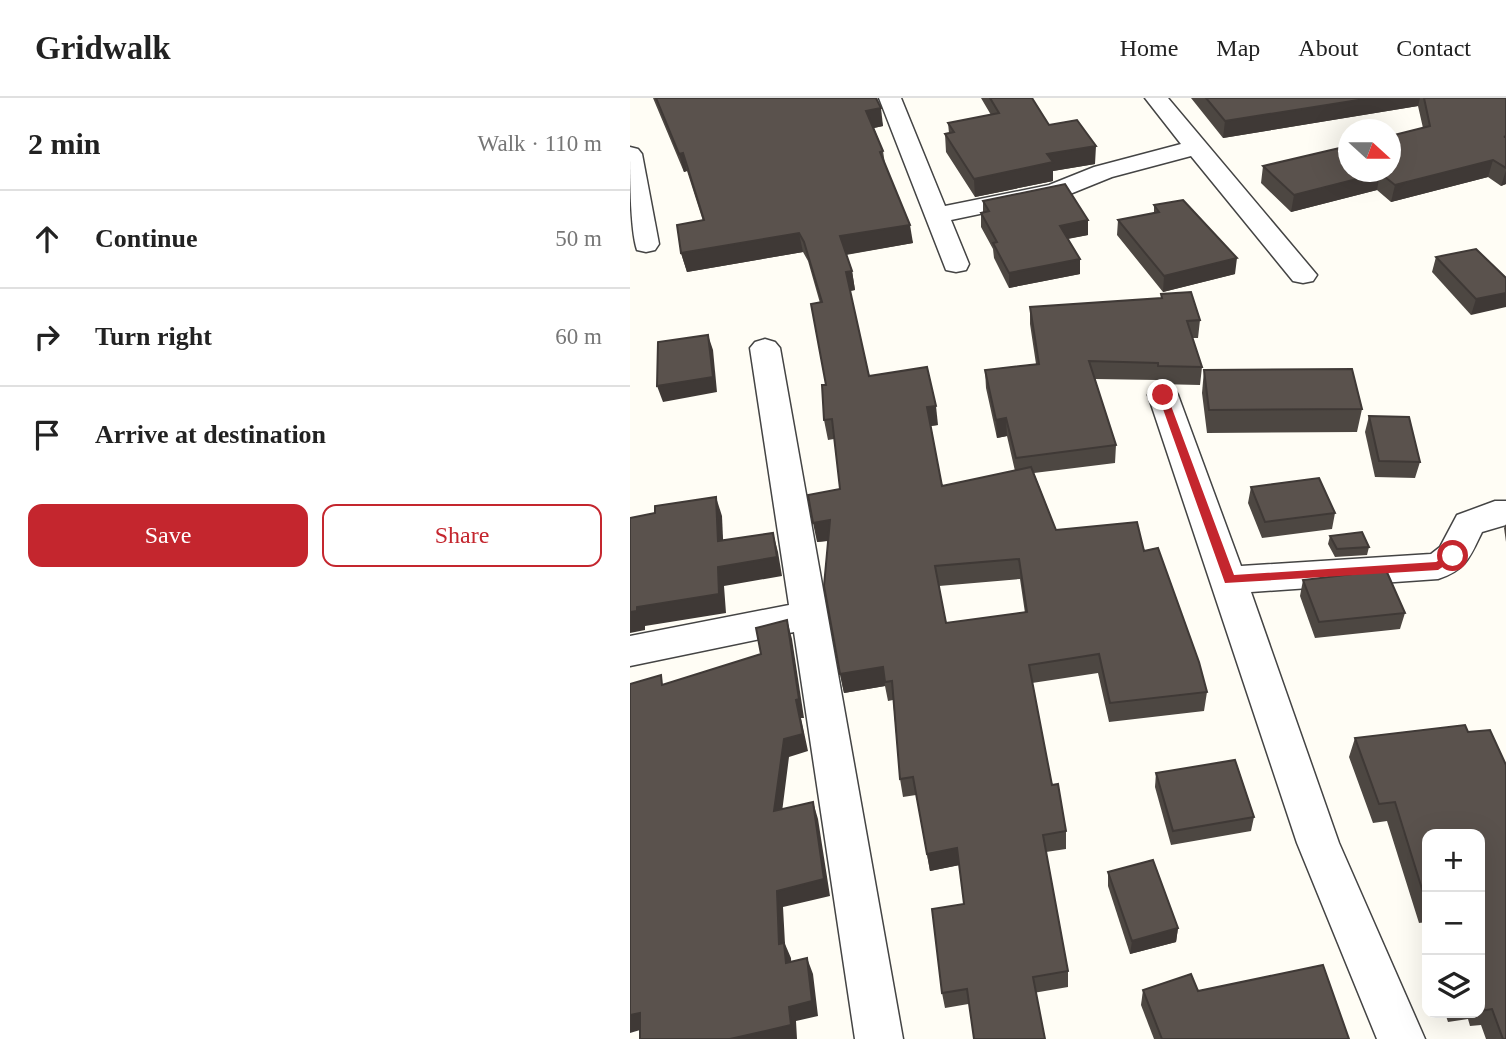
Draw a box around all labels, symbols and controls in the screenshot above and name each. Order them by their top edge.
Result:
text: Gridwalk [35,30,171,66]
text: Home [1120,35,1178,61]
text: Map [1216,35,1260,61]
text: About [1298,35,1358,61]
text: Contact [1396,35,1471,61]
north arrow [1338,119,1401,182]
text: 2 min [28,127,101,160]
text: Walk · 110 m [478,131,602,156]
icon: ahead [28,220,66,258]
text: Continue [95,224,198,253]
text: 50 m [555,226,602,251]
icon: right [28,318,66,356]
text: Turn right [95,322,212,351]
text: 60 m [555,324,602,349]
route end [1147,379,1178,410]
icon: arrive [28,416,66,454]
text: Arrive at destination [95,420,326,449]
button: Save [28,504,308,567]
button: Share [322,504,602,567]
route start [1437,540,1468,571]
map controls [1422,829,1485,1018]
button: + [1422,829,1485,892]
button: − [1422,892,1485,955]
button: layers [1422,955,1485,1018]

